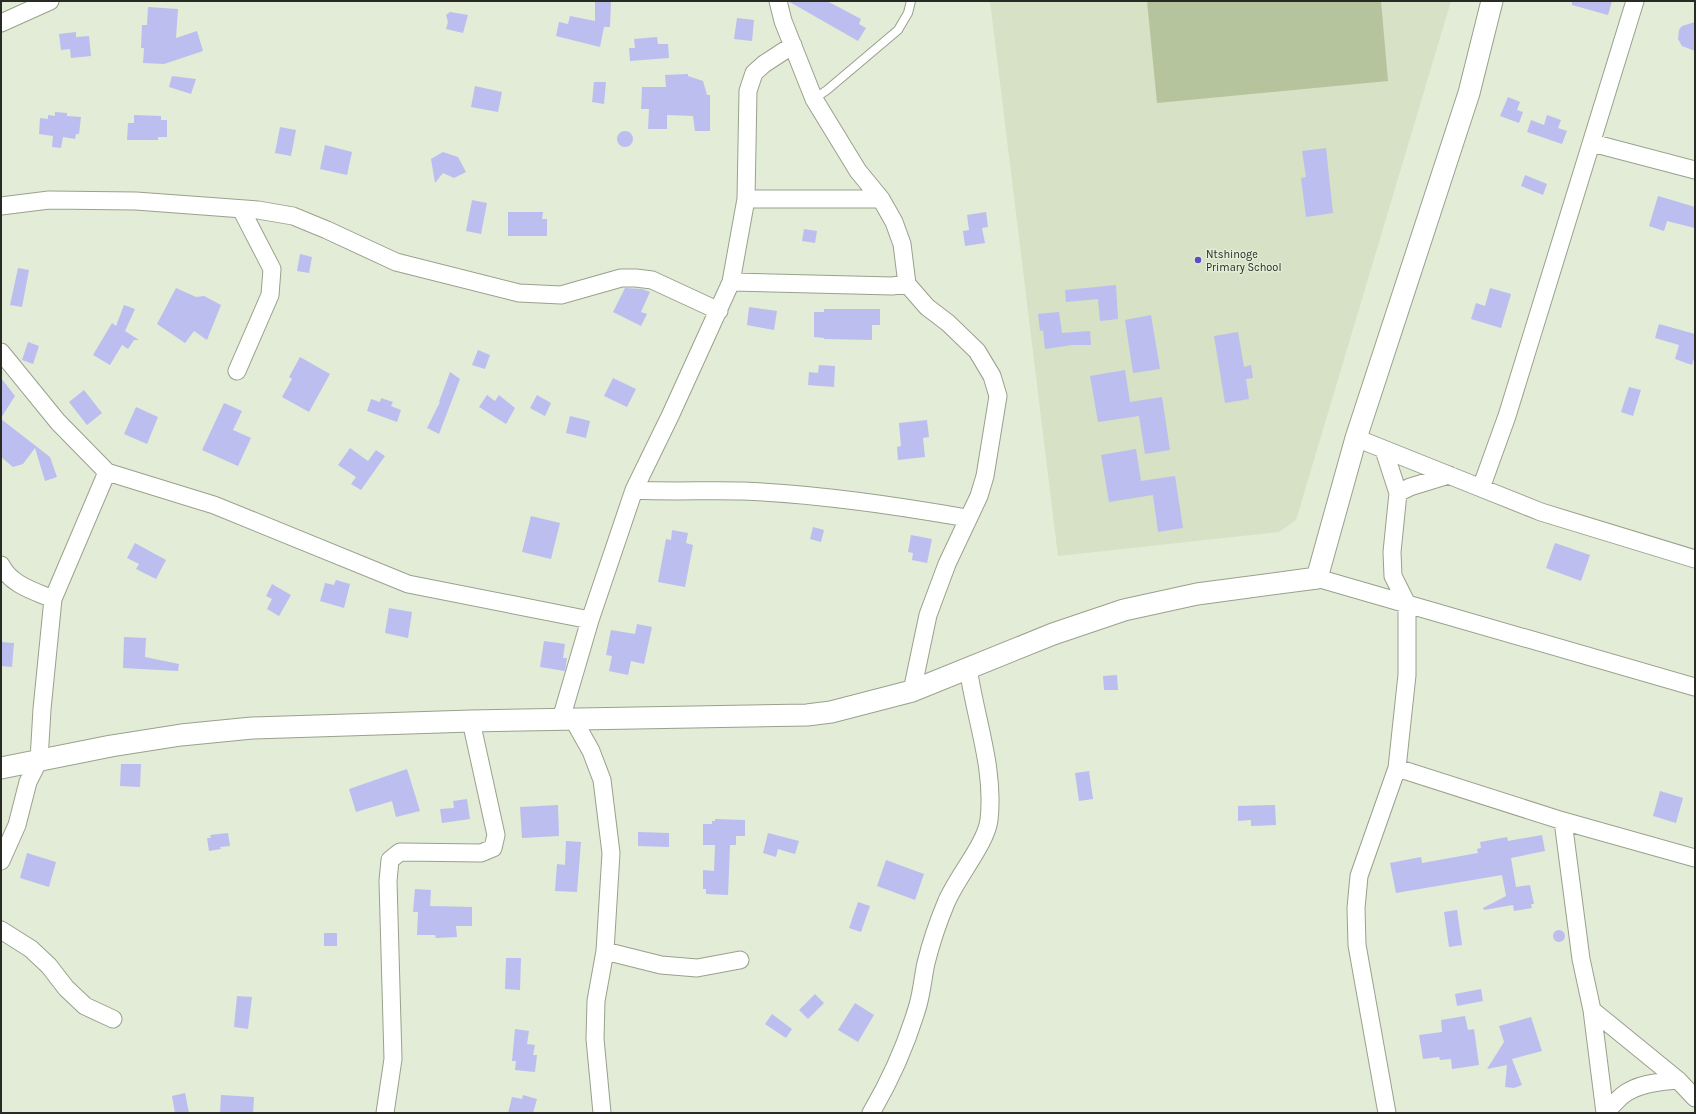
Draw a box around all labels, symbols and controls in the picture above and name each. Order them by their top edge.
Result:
place label: Ntshinoge Primary School [1206,248,1281,274]
marker: Ntshinoge Primary School [1193,255,1203,265]

